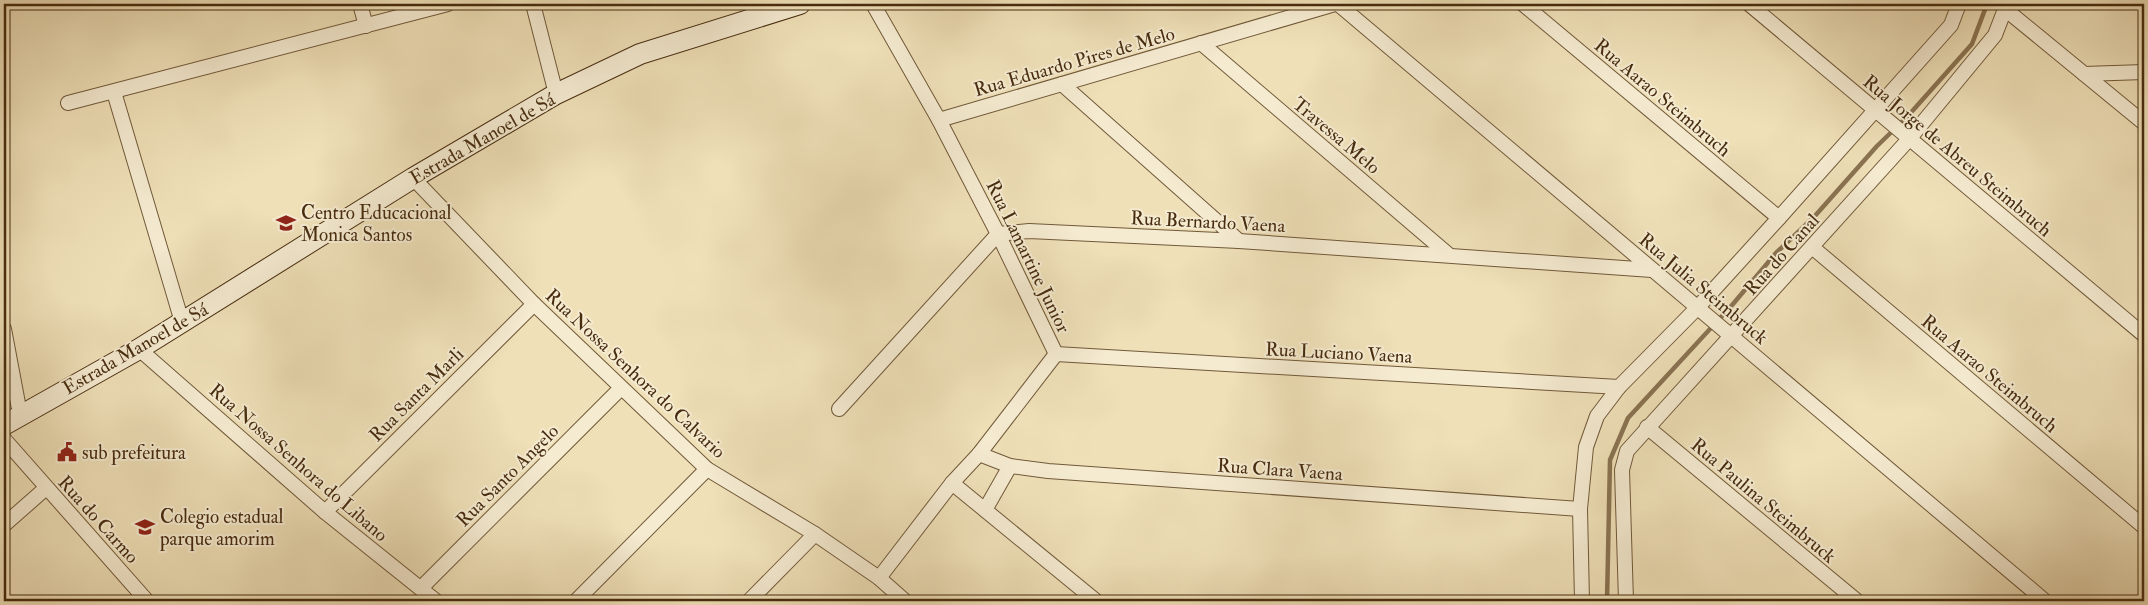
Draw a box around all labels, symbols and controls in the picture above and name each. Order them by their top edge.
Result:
street label: Rua Eduardo Pires de Melo [971,22,1178,102]
street label: Rua Aarao Steimbruch [1589,34,1736,162]
street label: Rua Jorge de Abreu Steimbruch [1858,70,2057,242]
street label: Estrada Manoel de Sá [406,87,560,190]
street label: Travessa Melo [1288,92,1385,179]
street label: Rua Lamartine Junior [981,176,1076,337]
place label: Centro Educacional Monica Santos [301,201,452,247]
street label: Rua Bernardo Vaena [1130,206,1286,238]
street label: Rua do Canal [1739,209,1825,300]
school or university icon: Centro Educacional Monica Santos [275,212,297,234]
street label: Rua Julia Steimbruck [1634,228,1773,350]
street label: Rua Nossa Senhora do Calvario [540,284,731,464]
street label: Estrada Manoel de Sá [59,297,213,400]
street label: Rua Aarao Steimbruch [1916,310,2063,438]
street label: Rua Luciano Vaena [1265,337,1413,369]
street label: Rua Santa Marli [364,342,469,447]
street label: Rua Nossa Senhora do Libano [204,379,393,547]
street label: Rua Santo Angelo [451,419,564,532]
street label: Rua Paulina Steimbruck [1686,433,1841,569]
public building icon: sub prefeitura [56,441,78,463]
place label: sub prefeitura [82,441,186,466]
street label: Rua Clara Vaena [1216,454,1344,486]
street label: Rua do Carmo [53,471,144,569]
place label: Colegio estadual parque amorim [159,505,284,552]
school or university icon: Colegio estadual parque amorim [134,516,156,538]

